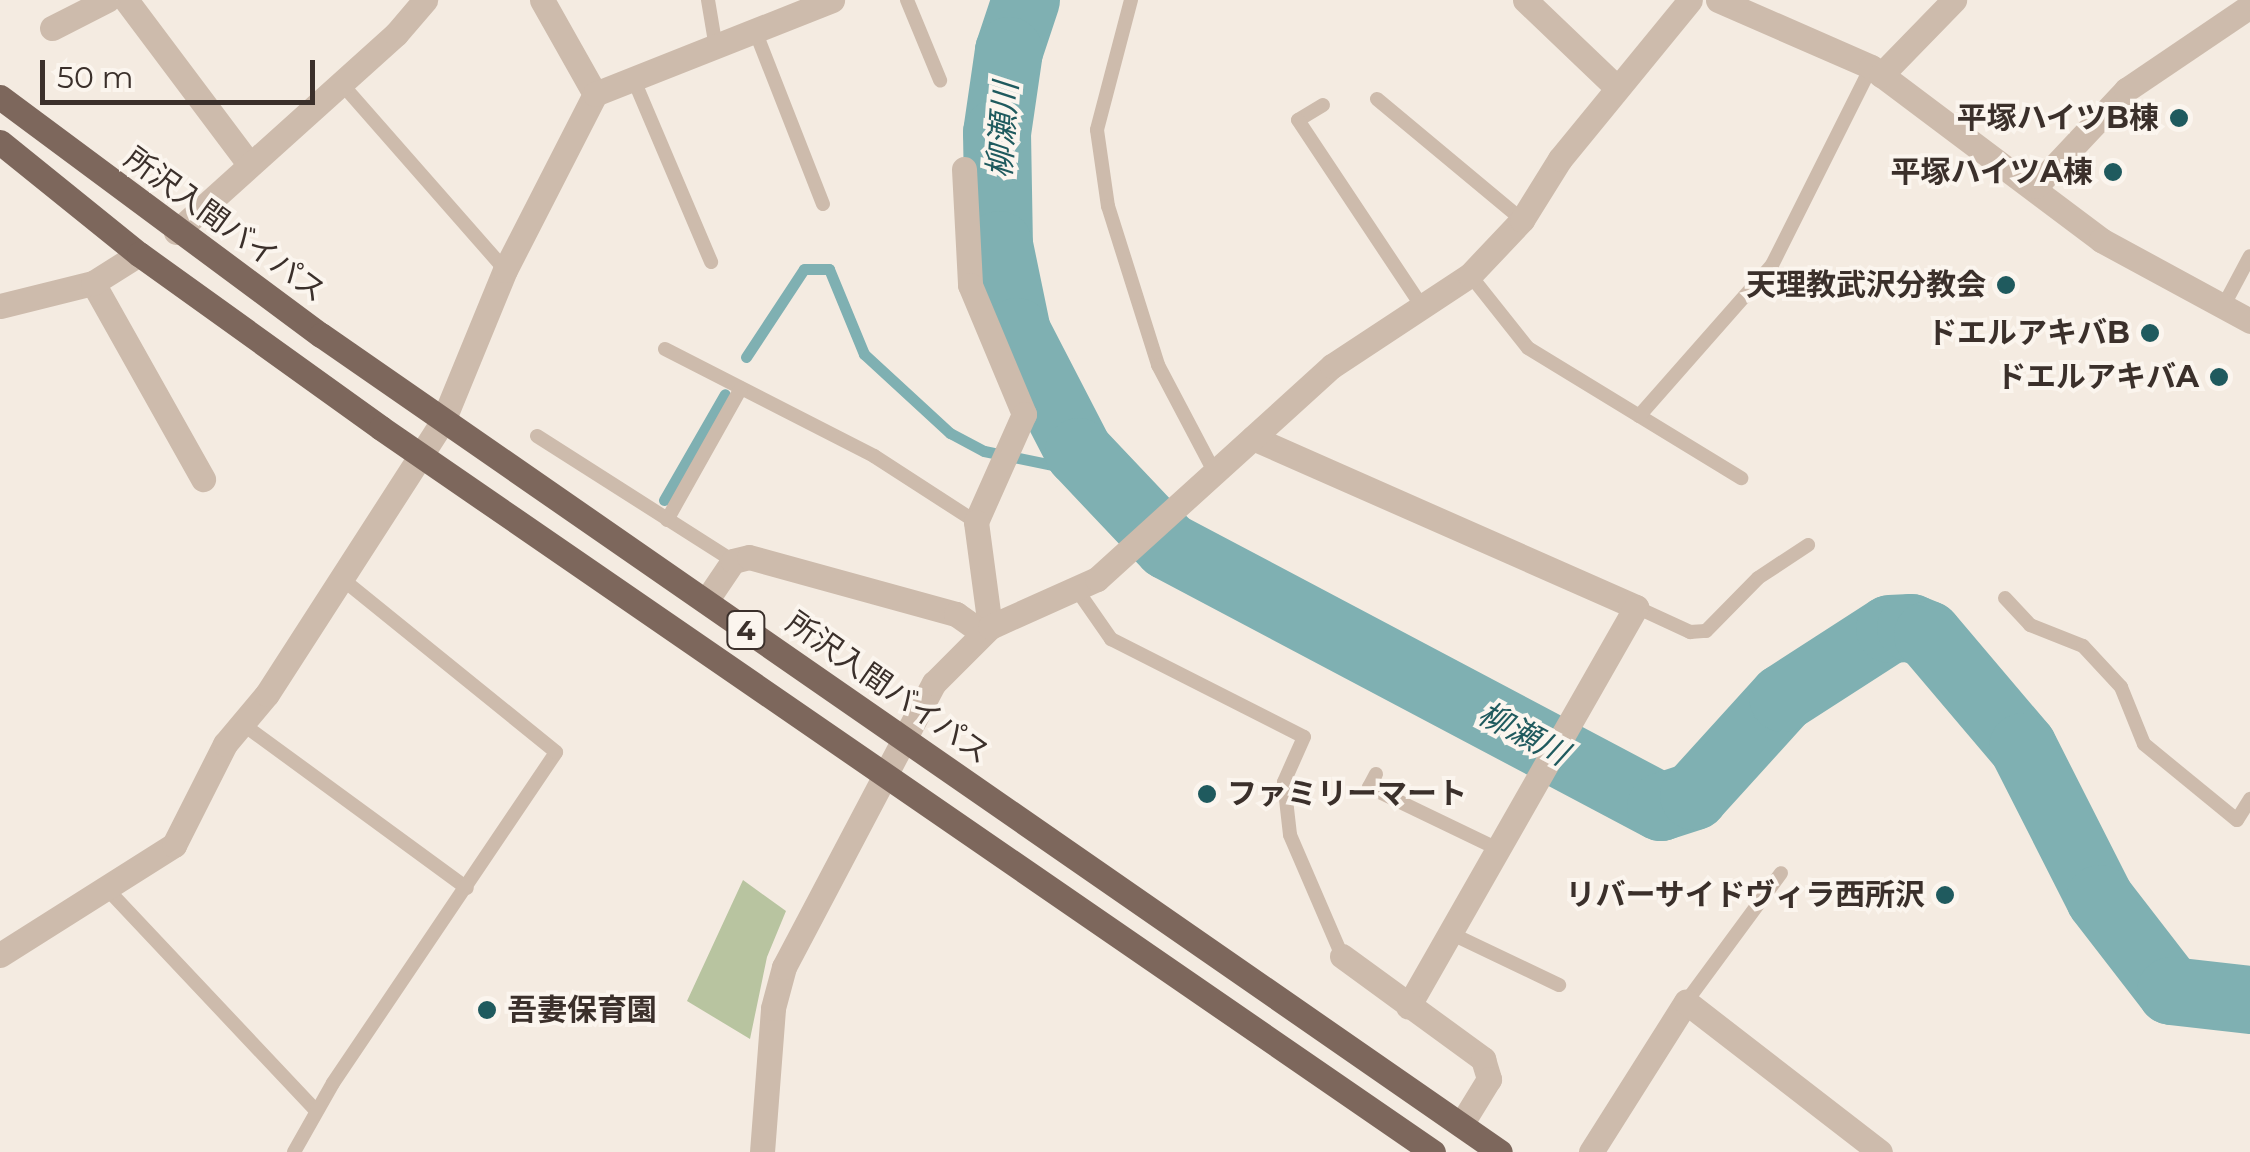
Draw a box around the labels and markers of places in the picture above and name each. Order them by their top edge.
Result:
place label: 平塚ハイツB棟 [1956,100,2159,136]
marker: 平塚ハイツB棟 [2168,107,2190,129]
place label: 平塚ハイツA棟 [1890,154,2093,190]
marker: 平塚ハイツA棟 [2102,161,2124,183]
place label: 天理教武沢分教会 [1746,267,1986,303]
marker: 天理教武沢分教会 [1995,274,2017,296]
place label: ドエルアキバB [1927,315,2130,351]
marker: ドエルアキバB [2139,322,2161,344]
place label: ドエルアキバA [1996,359,2199,395]
marker: ドエルアキバA [2208,366,2230,388]
place label: ファミリーマート [1227,776,1467,812]
marker: ファミリーマート [1196,783,1218,805]
place label: リバーサイドヴィラ西所沢 [1565,877,1925,913]
marker: リバーサイドヴィラ西所沢 [1934,884,1956,906]
place label: 吾妻保育園 [507,992,657,1028]
marker: 吾妻保育園 [476,999,498,1021]

